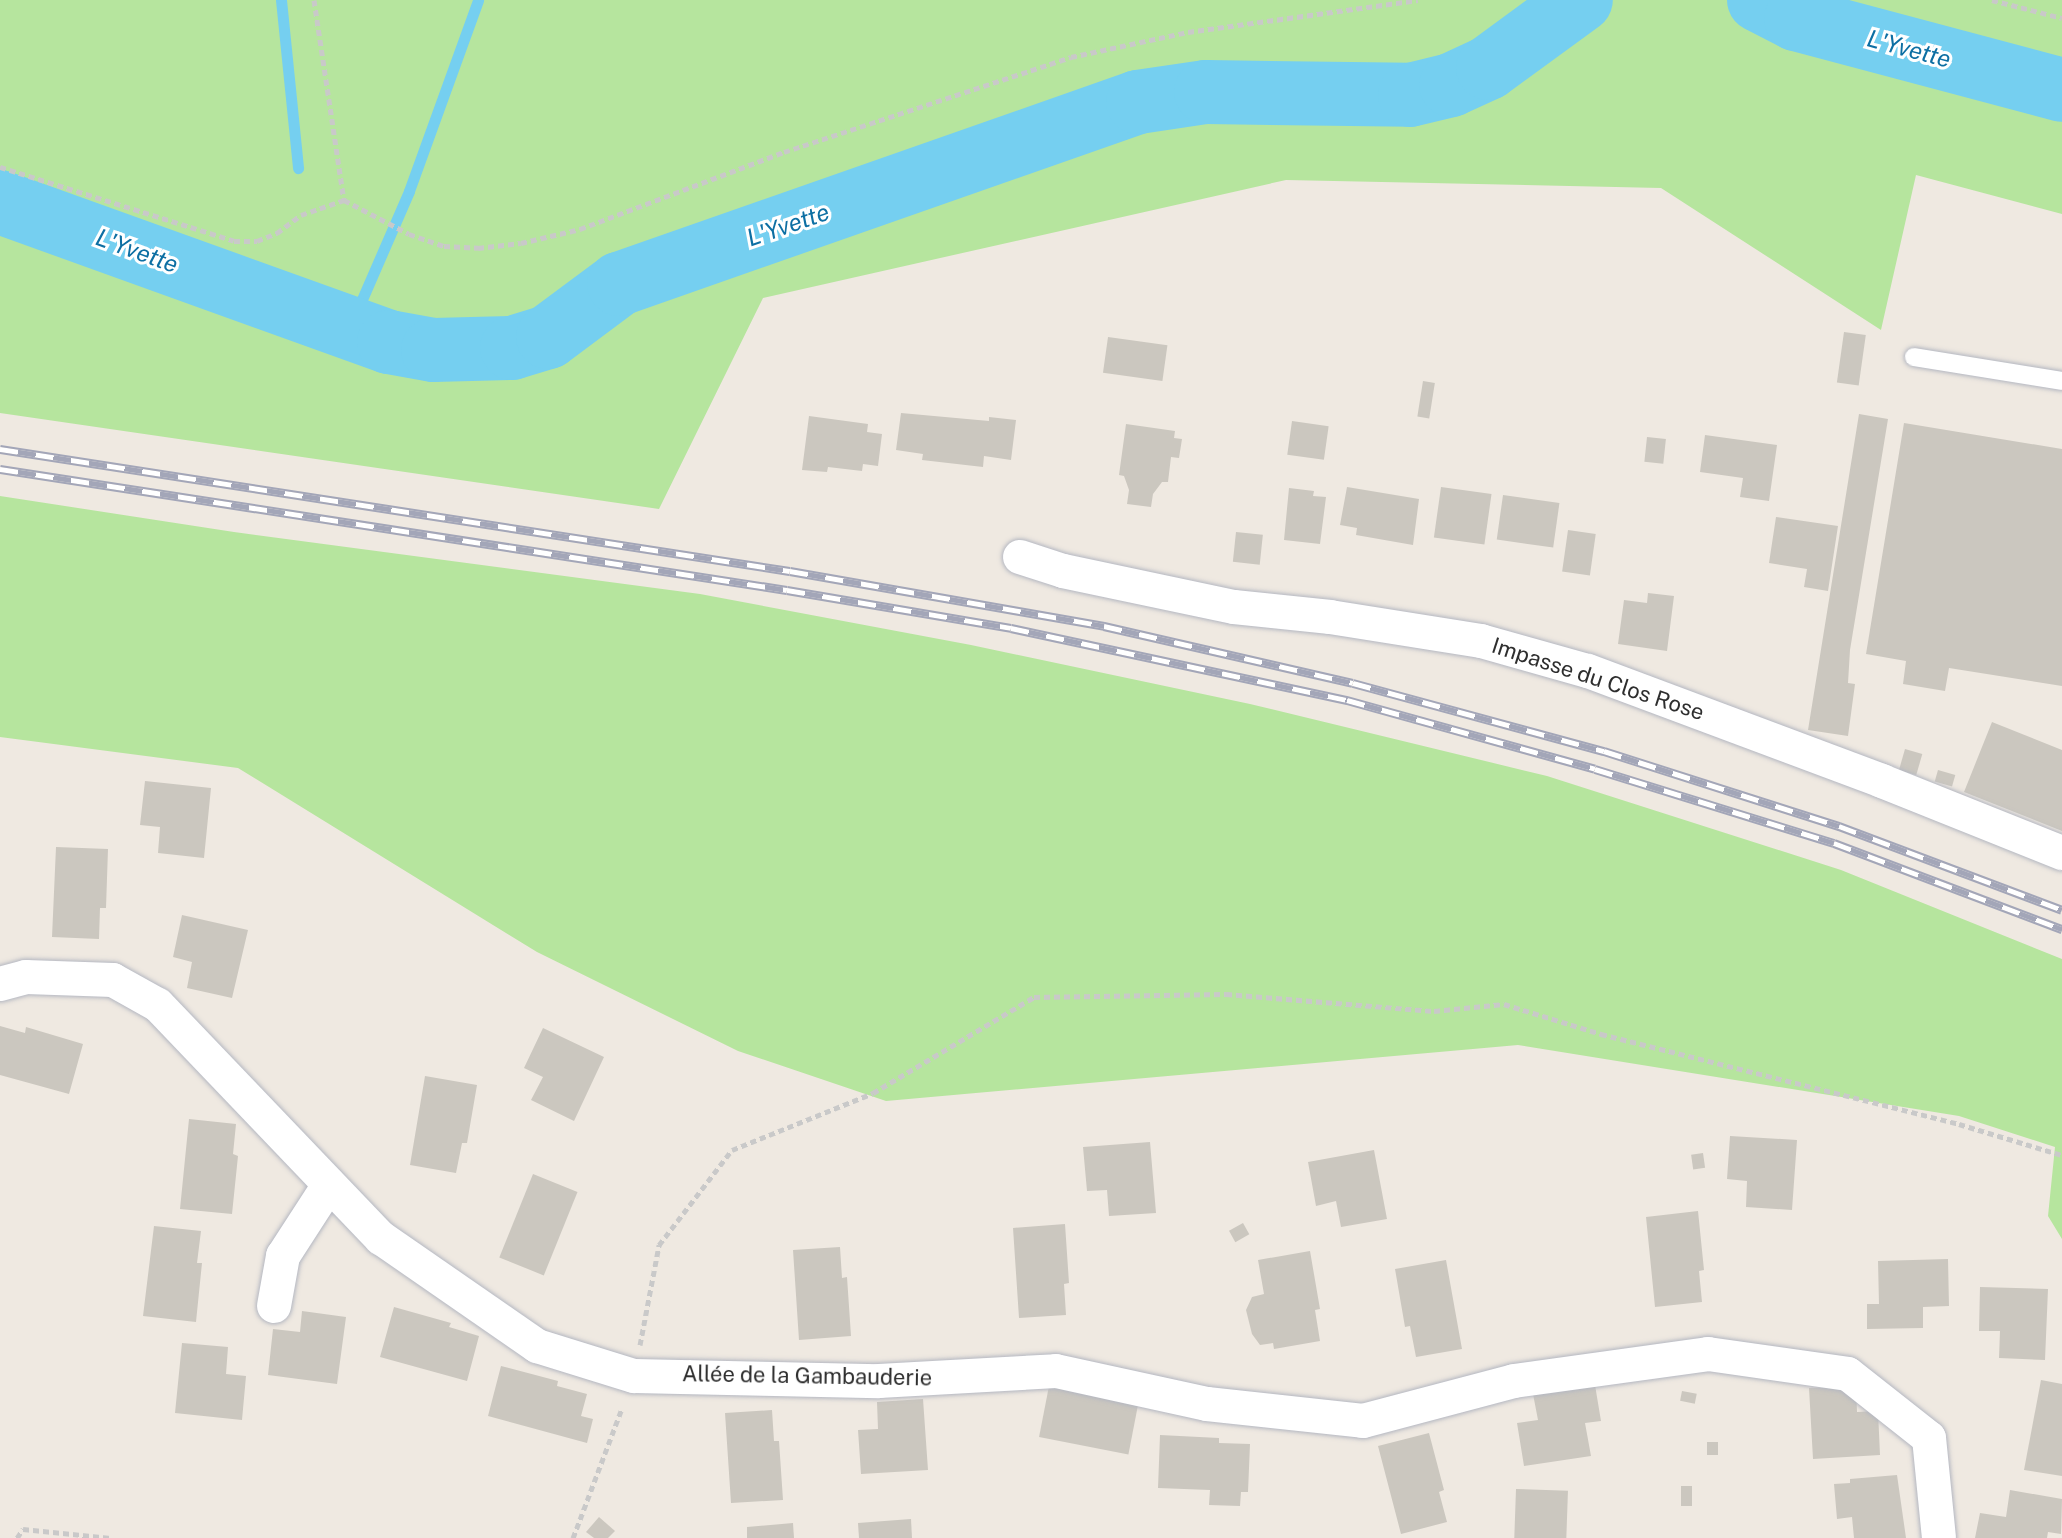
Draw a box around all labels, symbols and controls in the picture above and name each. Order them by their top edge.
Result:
water label: L'Yvette [1864,24,1954,74]
water label: L'Yvette [743,197,833,253]
water label: L'Yvette [92,223,182,279]
street label: Impasse du Clos Rose [1488,632,1708,726]
street label: Allée de la Gambauderie [681,1361,933,1391]

